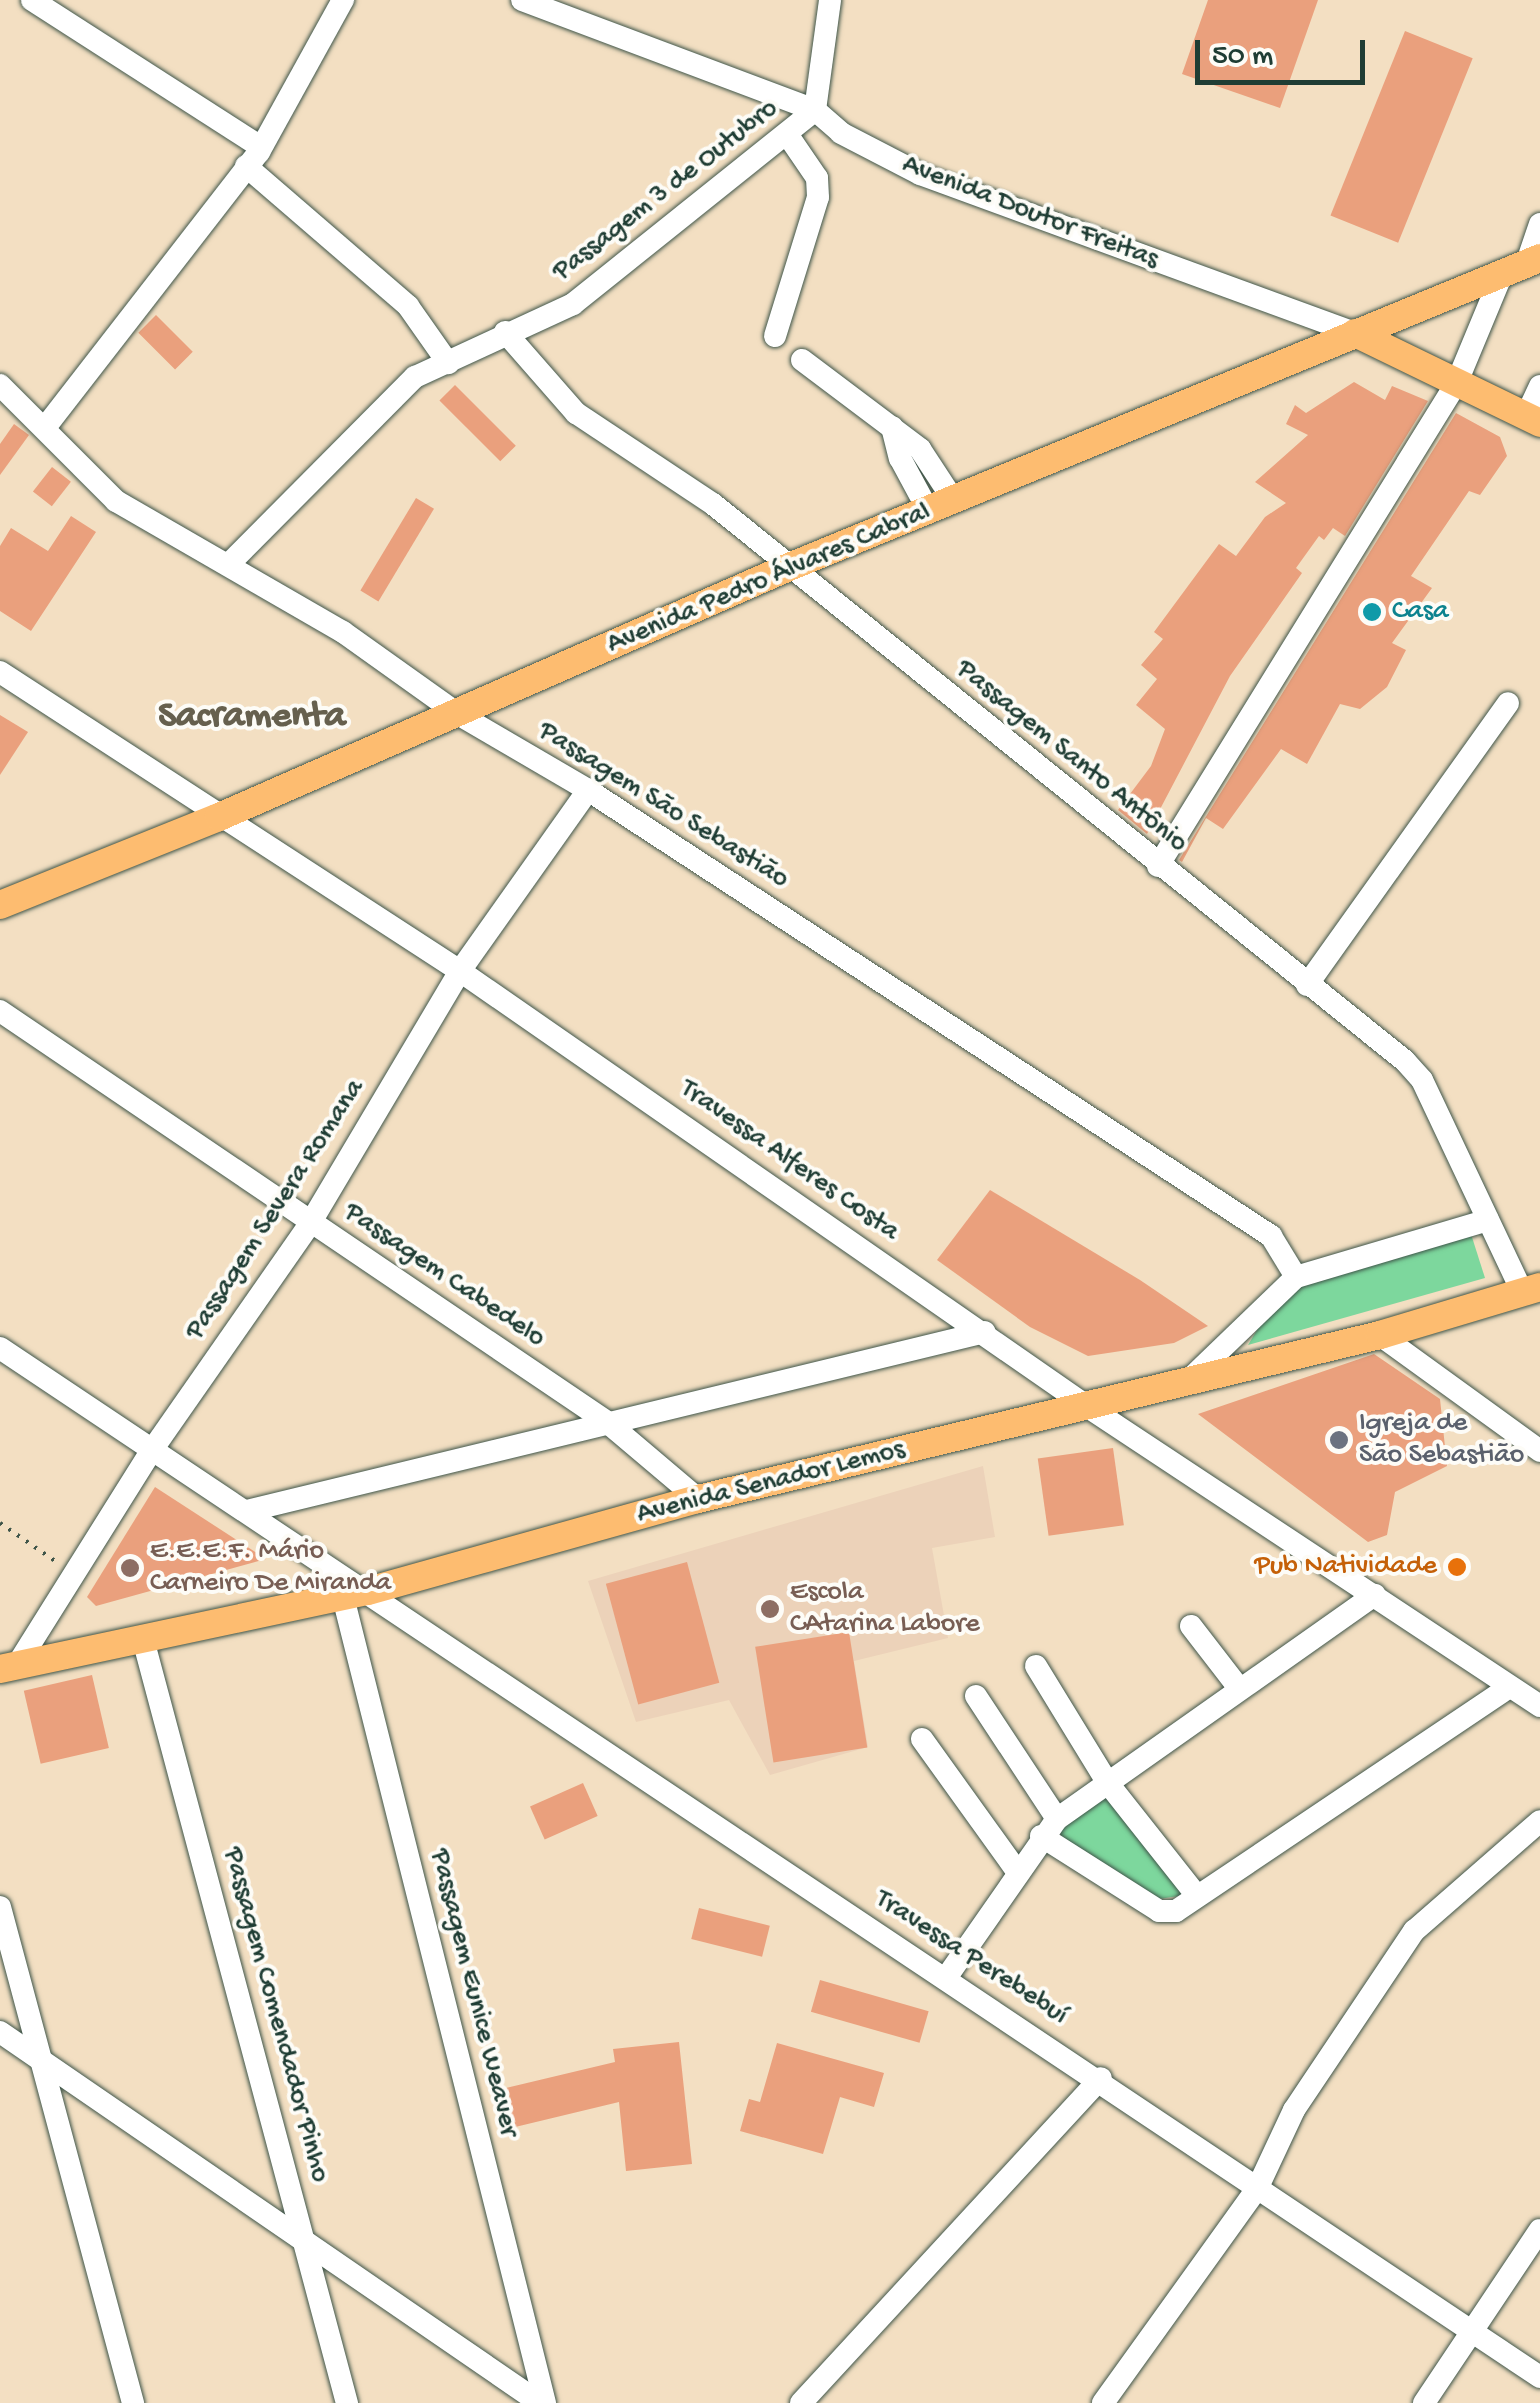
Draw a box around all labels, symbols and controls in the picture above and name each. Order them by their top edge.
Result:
scale bar [1200,20,1370,82]
text: 50 m [1212,40,1273,75]
street label: Passagem 3 de Outubro [547,93,785,289]
street label: Avenida Doutor Freitas [897,149,1163,277]
street label: Avenida Pedro Álvares Cabral [602,496,936,662]
place label: Casa [1392,595,1449,629]
marker: Casa [1361,601,1383,623]
street label: Passagem Santo Antônio [948,653,1194,861]
district label: Sacramenta [158,695,346,741]
street label: Passagem São Sebastião [531,715,795,897]
street label: Passagem Severa Romana [179,1073,373,1347]
street label: Travessa Alferes Costa [673,1073,905,1249]
street label: Passagem Cabedelo [337,1196,551,1356]
place label: Igreja de São Sebastião [1359,1407,1524,1473]
marker: Igreja de São Sebastião [1328,1429,1350,1451]
street label: Avenida Senador Lemos [634,1433,908,1533]
place label: E.E.E.F. Mário Carneiro De Miranda [150,1535,391,1601]
place label: Pub Natividade [1254,1550,1437,1584]
marker: Pub Natividade [1446,1556,1468,1578]
marker: E.E.E.F. Mário Carneiro De Miranda [119,1557,141,1579]
place label: Escola CAtarina Labore [790,1576,980,1642]
marker: Escola CAtarina Labore [759,1598,781,1620]
street label: Passagem Comendador Pinho [214,1844,336,2186]
street label: Passagem Eunice Weaver [421,1846,525,2140]
street label: Travessa Perebebuí [868,1883,1074,2033]

